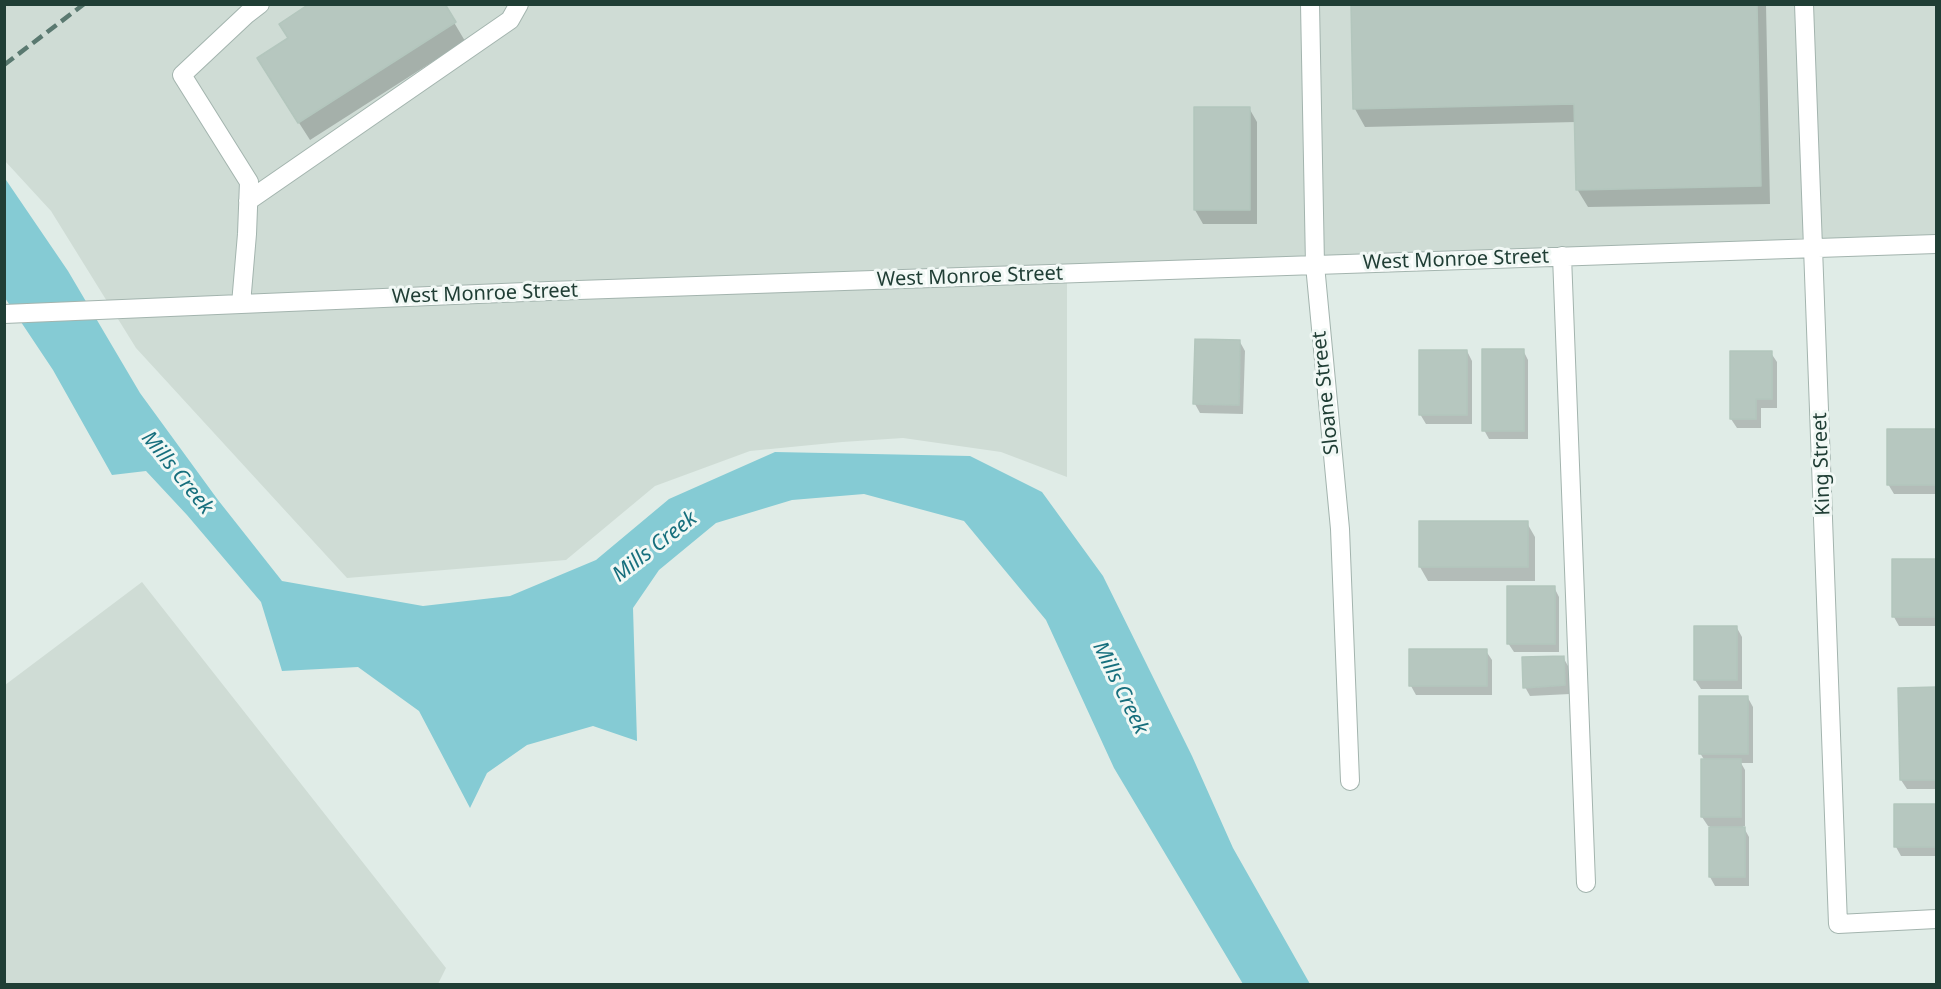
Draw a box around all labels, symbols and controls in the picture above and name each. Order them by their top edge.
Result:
street label: West Monroe Street [1362,245,1550,275]
street label: West Monroe Street [876,262,1064,292]
street label: West Monroe Street [391,279,579,309]
street label: Sloane Street [1308,330,1344,456]
street label: King Street [1808,412,1836,516]
water label: Mills Creek [136,426,218,520]
water label: Mills Creek [608,506,702,588]
water label: Mills Creek [1087,638,1153,738]

